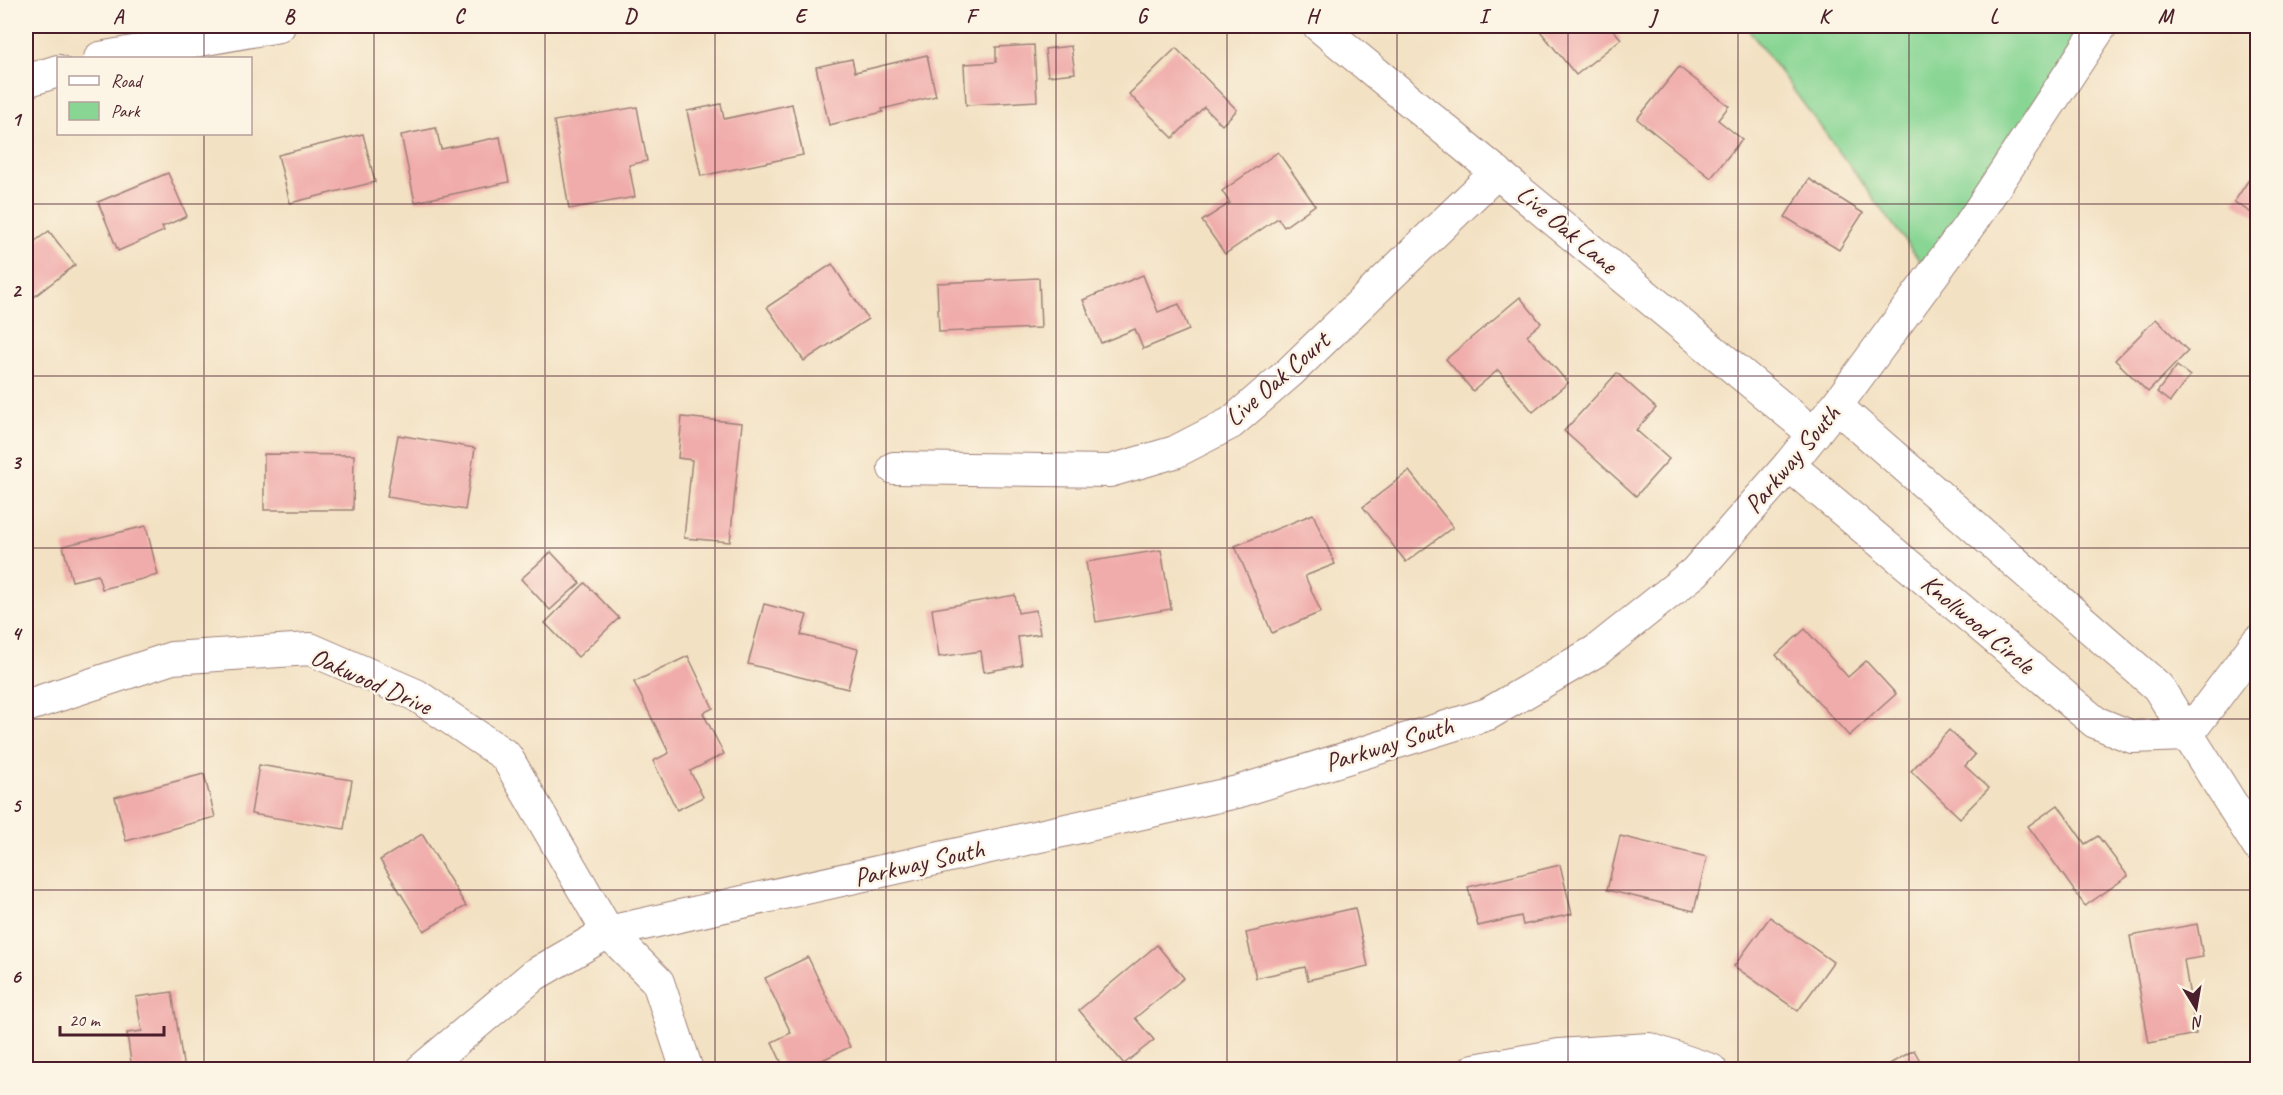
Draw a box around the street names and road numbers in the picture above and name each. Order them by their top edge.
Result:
street label: Live Oak Lane [1510,177,1625,282]
street label: Live Oak Court [1218,323,1338,434]
street label: Parkway South [1737,397,1848,520]
street label: Knollwood Circle [1914,567,2043,682]
street label: Oakwood Drive [305,640,438,723]
street label: Parkway South [1321,709,1458,779]
street label: Parkway South [851,832,988,894]

